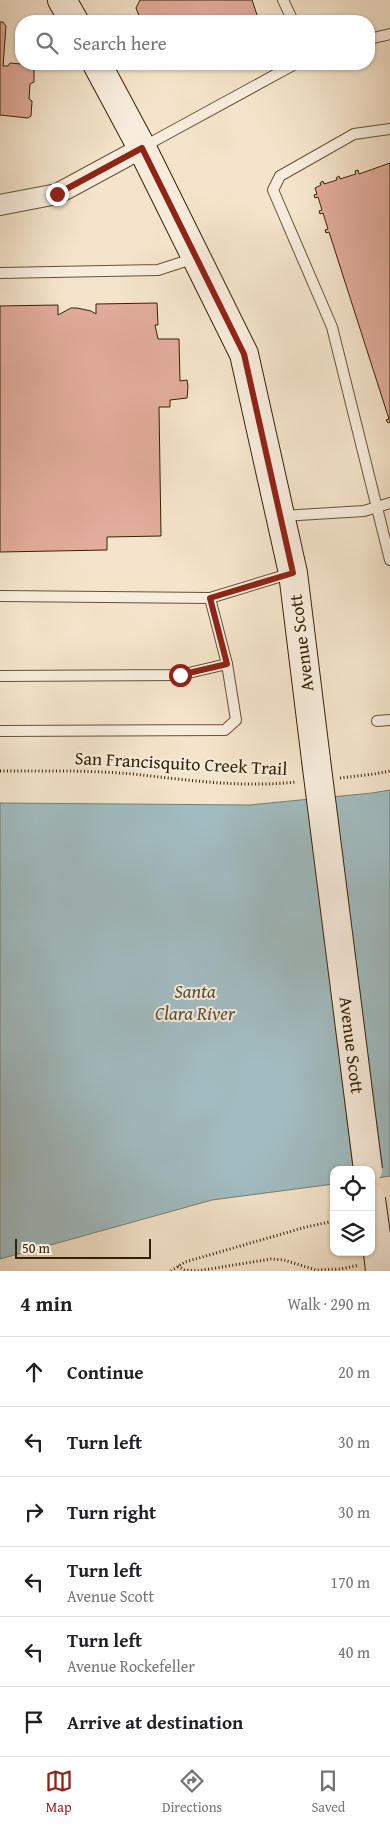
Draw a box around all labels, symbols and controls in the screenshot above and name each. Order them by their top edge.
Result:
search box [15,15,375,70]
icon: search [33,29,61,57]
text: Search here [73,29,167,57]
route end [46,183,69,206]
street label: Avenue Scott [282,592,320,693]
route start [169,664,192,687]
street label: San Francisquito Creek Trail [74,744,288,782]
water label: Santa Clara River [155,977,236,1027]
street label: Avenue Scott [333,995,371,1096]
map controls [330,1166,375,1256]
button: locate [330,1166,375,1211]
button: layers [330,1211,375,1256]
scale bar [15,1236,151,1259]
text: 50 m [22,1238,50,1258]
text: 4 min [20,1288,72,1319]
text: Walk · 290 m [287,1292,370,1316]
icon: ahead [20,1358,48,1386]
text: Continue [67,1358,144,1386]
text: 20 m [338,1360,370,1384]
icon: left [20,1428,48,1456]
text: Turn left [67,1428,142,1456]
text: 30 m [338,1430,370,1454]
icon: right [20,1498,48,1526]
text: Turn right [67,1498,156,1526]
text: 30 m [338,1500,370,1524]
text: Turn left [67,1556,142,1584]
icon: left [20,1568,48,1596]
text: 170 m [330,1570,370,1594]
text: Avenue Scott [67,1584,154,1608]
text: Turn left [67,1626,142,1654]
icon: left [20,1638,48,1666]
text: 40 m [338,1640,370,1664]
text: Avenue Rockefeller [67,1654,195,1678]
icon: arrive [20,1708,48,1736]
text: Arrive at destination [67,1708,243,1736]
tab: Map [45,1767,73,1817]
tab: Directions [162,1767,222,1817]
tab: Saved [311,1767,345,1817]

